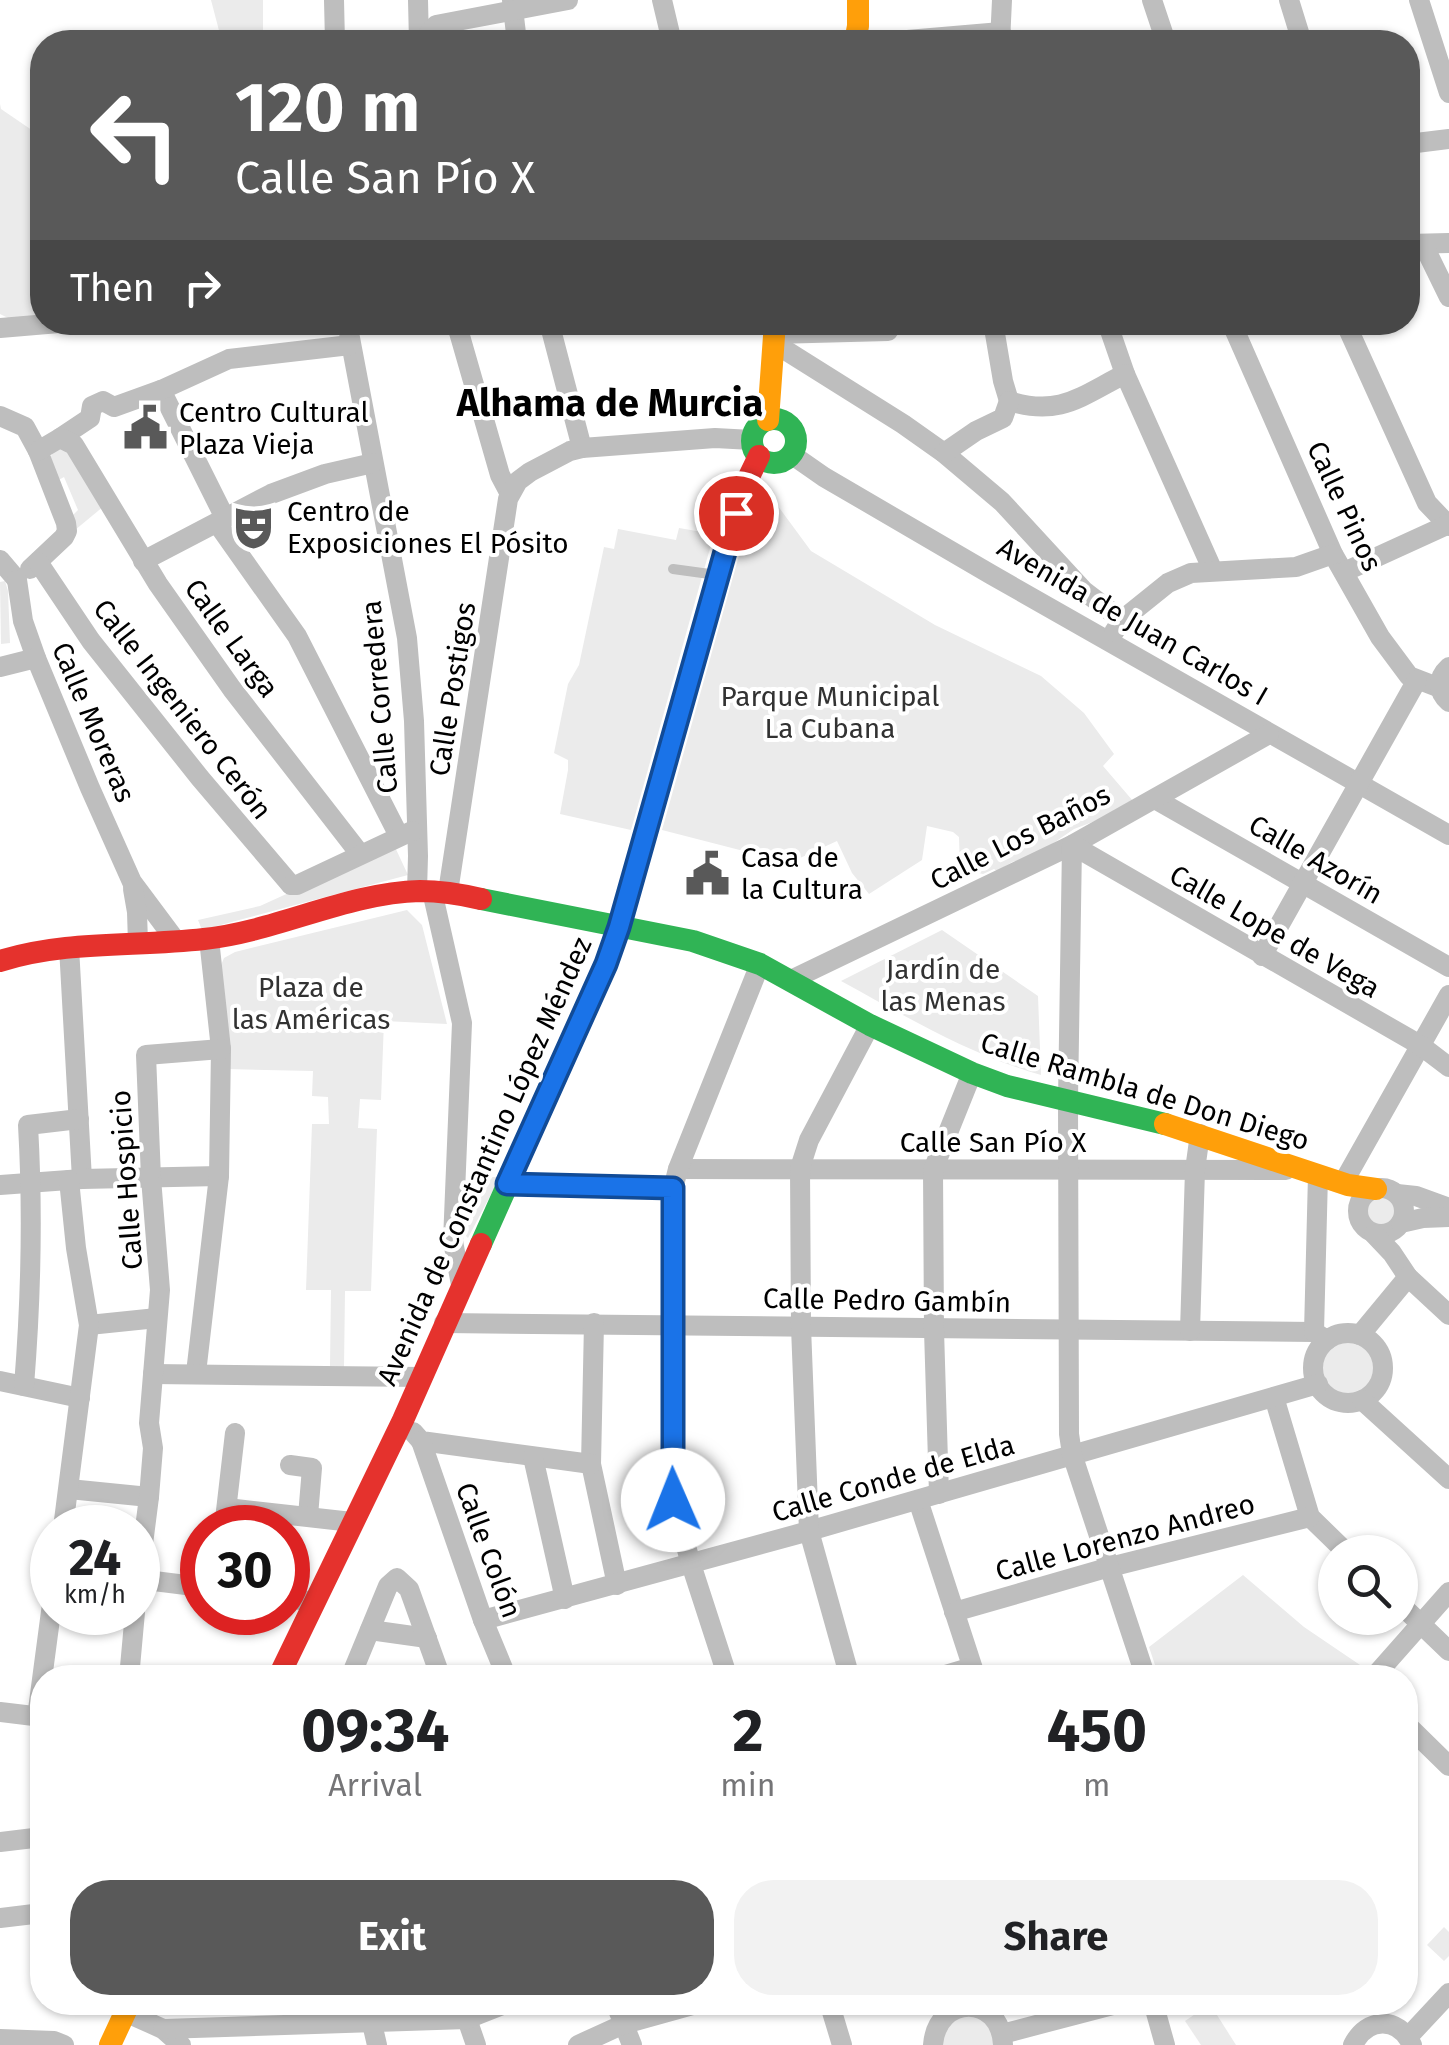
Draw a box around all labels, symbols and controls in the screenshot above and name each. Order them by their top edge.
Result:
text: 120 m [235,66,420,150]
icon: left [70,70,200,200]
text: Calle San Pío X [235,151,535,205]
icon: right [175,260,230,315]
text: Then [70,265,155,311]
district label: Alhama de Murcia [456,380,763,426]
place label: Centro Cultural Plaza Vieja [179,396,369,461]
public building icon: Centro Cultural Plaza Vieja [122,404,170,452]
street label: Calle Pinos [1300,436,1389,576]
pin [694,471,779,556]
icon: arrive [709,486,764,541]
place label: Centro de Exposiciones El Pósito [287,495,569,560]
theatre icon: Centro de Exposiciones El Pósito [230,503,278,551]
street label: Avenida de Juan Carlos I [992,530,1274,712]
street label: Calle Larga [178,573,285,704]
street label: Calle Ingeniero Cerón [87,593,279,826]
street label: Calle Corredera [355,599,404,795]
street label: Calle Postigos [422,600,483,778]
street label: Calle Moreras [45,637,142,807]
park label: Parque Municipal La Cubana [721,680,939,745]
street label: Calle Los Baños [925,778,1116,897]
street label: Calle Azorín [1243,808,1388,911]
place label: Casa de la Cultura [741,841,863,906]
public building icon: Casa de la Cultura [684,849,732,897]
street label: Calle Lope de Vega [1164,858,1386,1005]
street label: Avenida de Constantino López Méndez [370,932,599,1390]
park label: Jardín de las Menas [881,953,1006,1018]
park label: Plaza de las Américas [232,971,390,1036]
street label: Calle Rambla de Don Diego [977,1026,1313,1157]
street label: Calle Hospicio [104,1089,149,1271]
street label: Calle San Pío X [900,1126,1086,1159]
street label: Calle Pedro Gambín [763,1282,1011,1319]
street label: Calle Conde de Elda [768,1428,1018,1529]
position arrow [621,1448,725,1552]
street label: Calle Colón [449,1478,528,1622]
street label: Calle Lorenzo Andreo [992,1487,1258,1588]
speed limit sign: 30 [180,1505,310,1635]
text: 24 [69,1528,121,1588]
map controls [1318,1535,1418,1635]
button: search [1318,1535,1418,1635]
text: km/h [64,1580,126,1610]
text: 09:34 [301,1695,449,1767]
text: 2 [732,1695,763,1767]
text: 450 [1046,1695,1147,1767]
text: Arrival [328,1766,422,1804]
text: min [720,1766,776,1804]
text: m [1083,1766,1110,1804]
button: Exit [70,1880,714,1995]
button: Share [734,1880,1378,1995]

